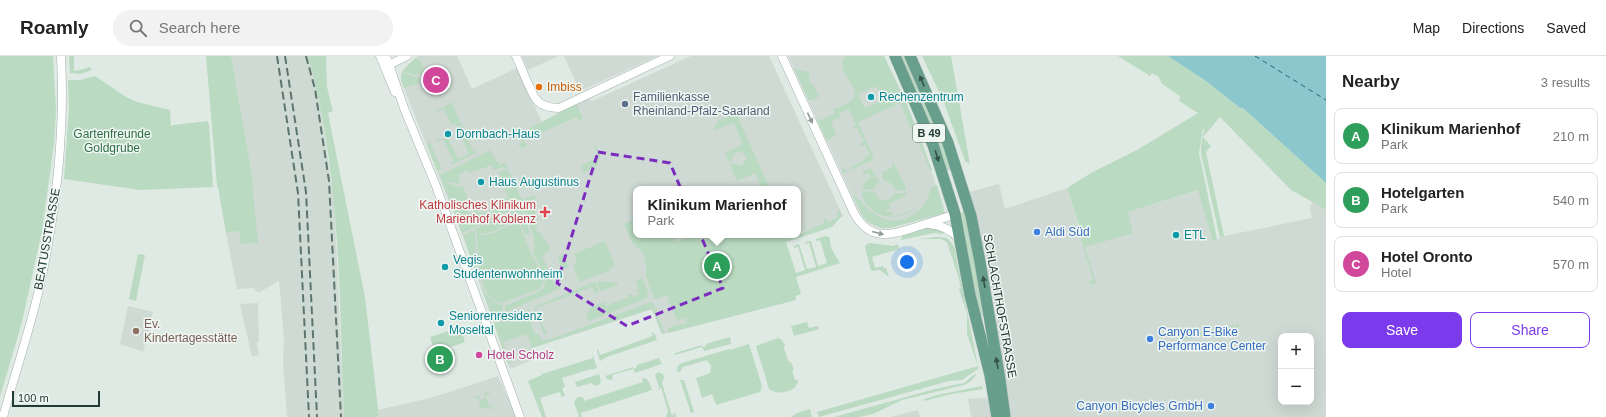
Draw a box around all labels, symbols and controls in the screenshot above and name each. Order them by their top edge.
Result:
search box [113,10,393,46]
text: Roamly [20,17,89,38]
icon: search [127,17,149,39]
text: Search here [159,19,240,36]
text: Map [1413,20,1440,36]
text: Directions [1462,20,1524,36]
text: Saved [1546,20,1586,36]
pin: C [423,65,449,95]
text: Nearby [1342,72,1400,91]
text: 3 results [1541,75,1590,90]
one-way arrow [919,76,925,87]
place label: Imbiss [547,80,582,94]
marker: Imbiss [534,82,544,92]
place label: Familienkasse Rheinland-Pfalz-Saarland [633,90,770,118]
place label: Rechenzentrum [879,90,964,104]
marker: Rechenzentrum [866,92,876,102]
marker: Familienkasse Rheinland-Pfalz-Saarland [620,99,630,109]
one-way arrow [807,113,813,124]
text: Klinikum Marienhof [1381,120,1520,137]
road number: B 49 [913,124,945,142]
park label: Gartenfreunde Goldgrube [73,127,151,155]
place label: Dornbach-Haus [456,127,540,141]
marker: Dornbach-Haus [443,129,453,139]
text: A [1351,129,1361,144]
text: 210 m [1553,129,1589,144]
text: Park [1381,137,1408,152]
one-way arrow [934,151,940,163]
place label: Haus Augustinus [489,175,579,189]
marker: Haus Augustinus [476,177,486,187]
text: Hotelgarten [1381,184,1464,201]
popup [633,186,801,238]
street label: BEATUSSTRASSE [31,187,63,291]
text: B [1351,193,1361,208]
text: 540 m [1553,193,1589,208]
text: Klinikum Marienhof [647,196,787,213]
place label: Katholisches Klinikum Marienhof Koblenz [419,198,536,226]
text: Park [1381,201,1408,216]
marker: Katholisches Klinikum Marienhof Koblenz [539,206,551,218]
text: Park [647,213,674,228]
place label: Aldi Süd [1045,225,1090,239]
marker: Aldi Süd [1032,227,1042,237]
place label: ETL [1184,228,1206,242]
one-way arrow [872,230,884,236]
marker: ETL [1171,230,1181,240]
street label: SCHLACHTHOFSTRASSE [980,233,1020,379]
text: Hotel Oronto [1381,248,1473,265]
pin: A [704,251,730,281]
your location [897,252,917,272]
place label: Vegis Studentenwohnheim [453,253,562,281]
text: C [1351,257,1361,272]
text: 570 m [1553,257,1589,272]
marker: Vegis Studentenwohnheim [440,262,450,272]
text: Hotel [1381,265,1411,280]
one-way arrow [980,276,986,288]
place label: Seniorenresidenz Moseltal [449,309,542,337]
button: Save [1342,312,1462,348]
button: Share [1470,312,1590,348]
place label: Ev. Kindertagesstätte [144,317,238,345]
marker: Seniorenresidenz Moseltal [436,318,446,328]
place label: Canyon E-Bike Performance Center [1158,325,1266,353]
marker: Ev. Kindertagesstätte [131,326,141,336]
map controls [1278,333,1314,405]
button: + [1278,333,1314,369]
marker: Canyon E-Bike Performance Center [1145,334,1155,344]
pin: B [427,344,453,374]
place label: Hotel Scholz [487,348,554,362]
marker: Hotel Scholz [474,350,484,360]
one-way arrow [994,357,1000,369]
button: − [1278,369,1314,405]
scale bar [12,389,100,408]
text: 100 m [18,392,49,404]
place label: Canyon Bicycles GmbH [1076,399,1203,413]
marker: Canyon Bicycles GmbH [1206,401,1216,411]

